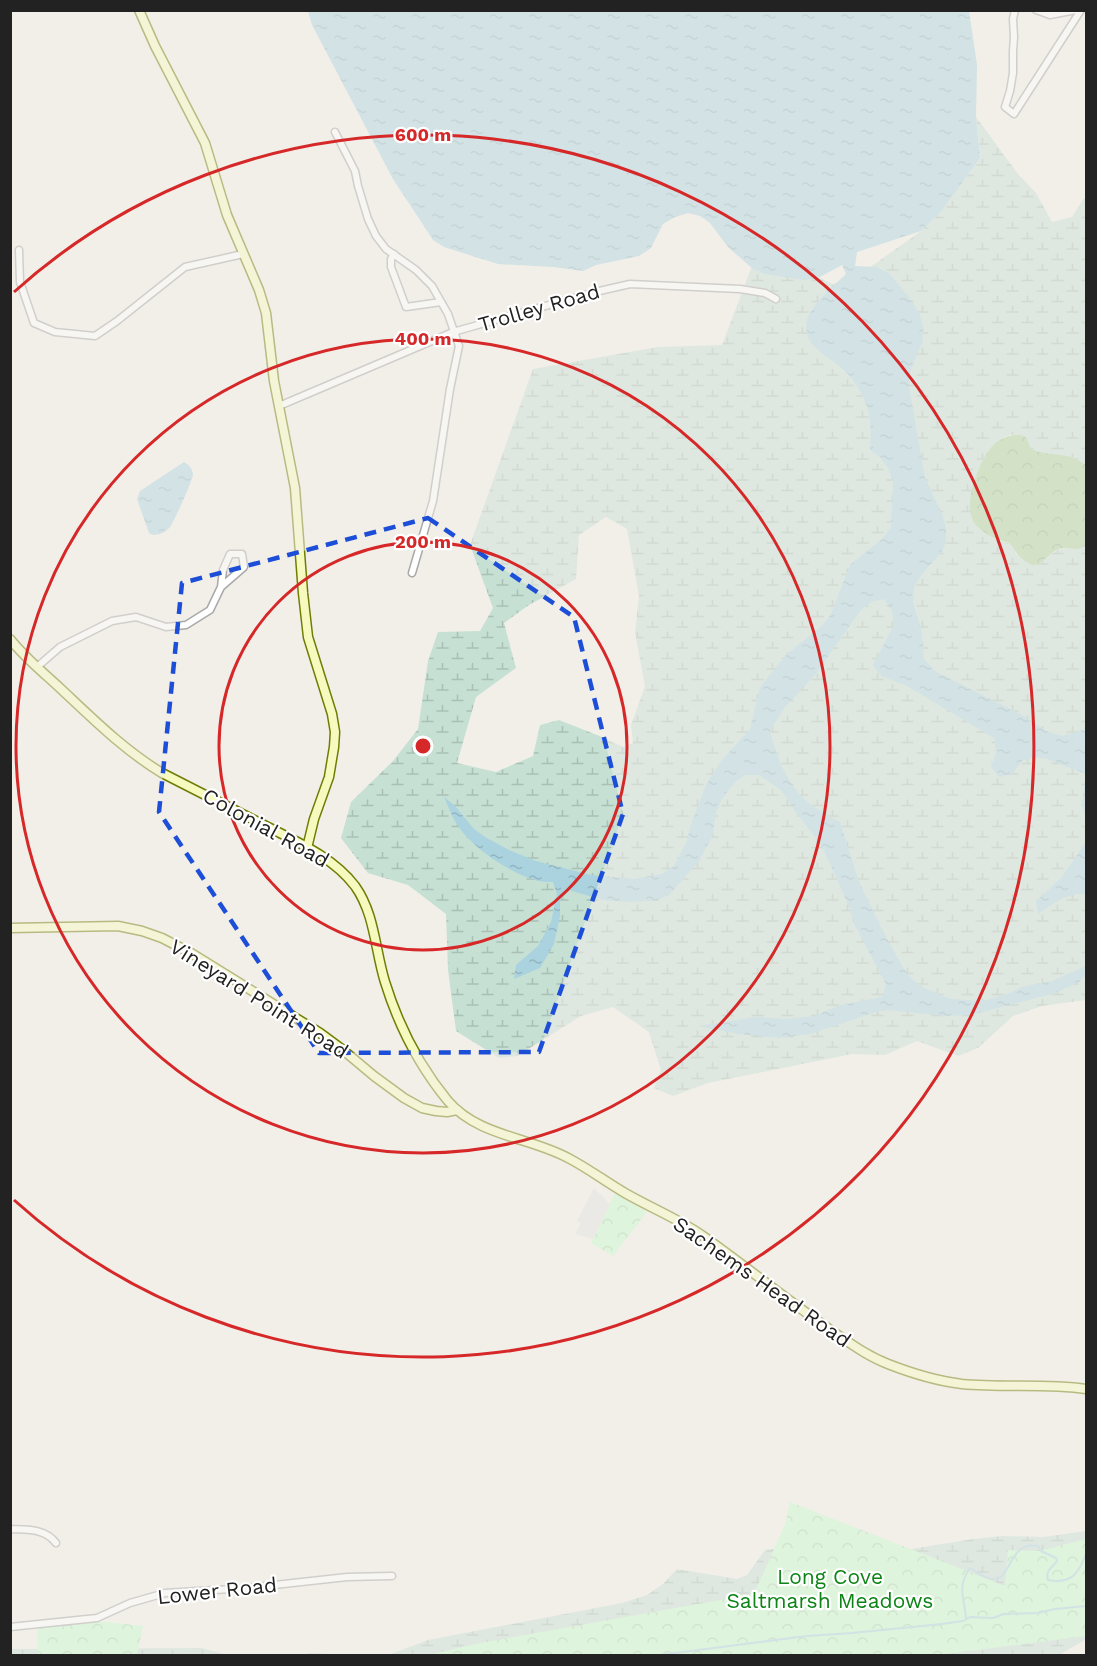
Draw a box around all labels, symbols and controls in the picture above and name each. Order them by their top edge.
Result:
text: 600 m [395,124,451,145]
street label: Trolley Road [475,278,603,337]
text: 400 m [395,328,451,349]
text: 200 m [395,531,451,552]
centre of rings [413,736,433,756]
street label: Colonial Road [199,783,334,873]
street label: Vineyard Point Road [165,933,353,1064]
street label: Sachems Head Road [669,1211,856,1352]
park label: Long Cove Saltmarsh Meadows [727,1564,933,1613]
street label: Lower Road [156,1572,278,1609]

